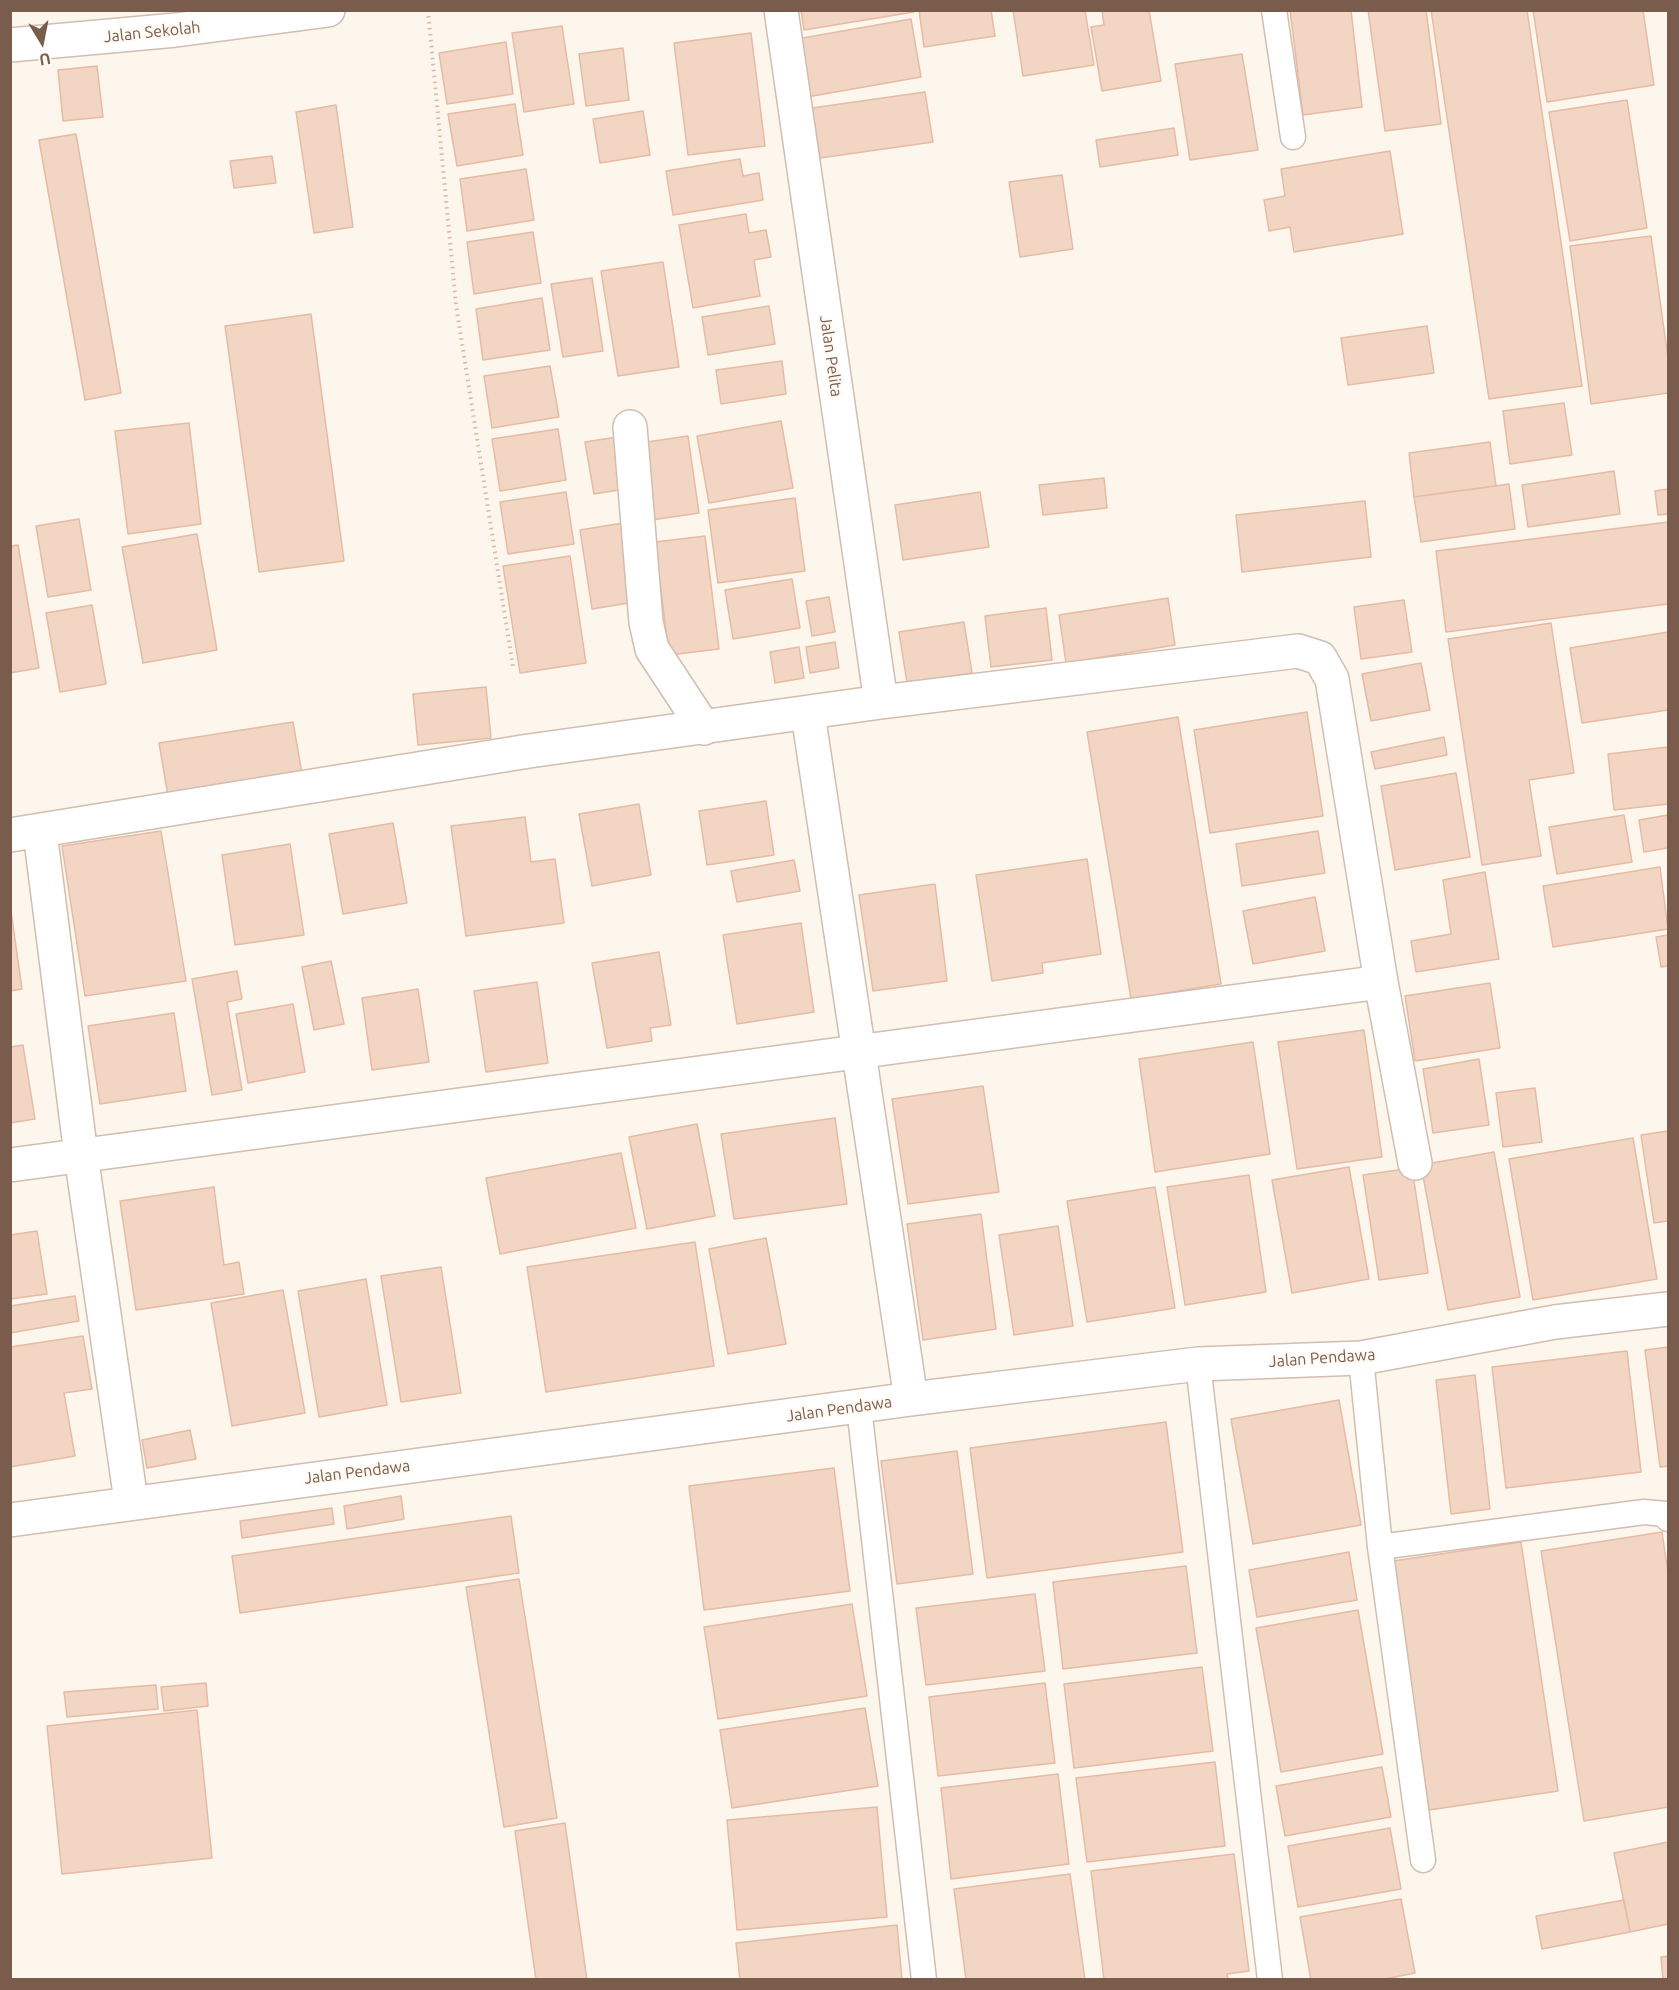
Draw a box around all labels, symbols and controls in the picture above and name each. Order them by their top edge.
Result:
north arrow [12,12,72,72]
street label: Jalan Sekolah [103,17,201,47]
text: U [38,50,52,70]
street label: Jalan Pelita [816,314,846,398]
street label: Jalan Pendawa [1268,1345,1376,1371]
street label: Jalan Pendawa [785,1392,893,1426]
street label: Jalan Pendawa [303,1456,411,1488]

